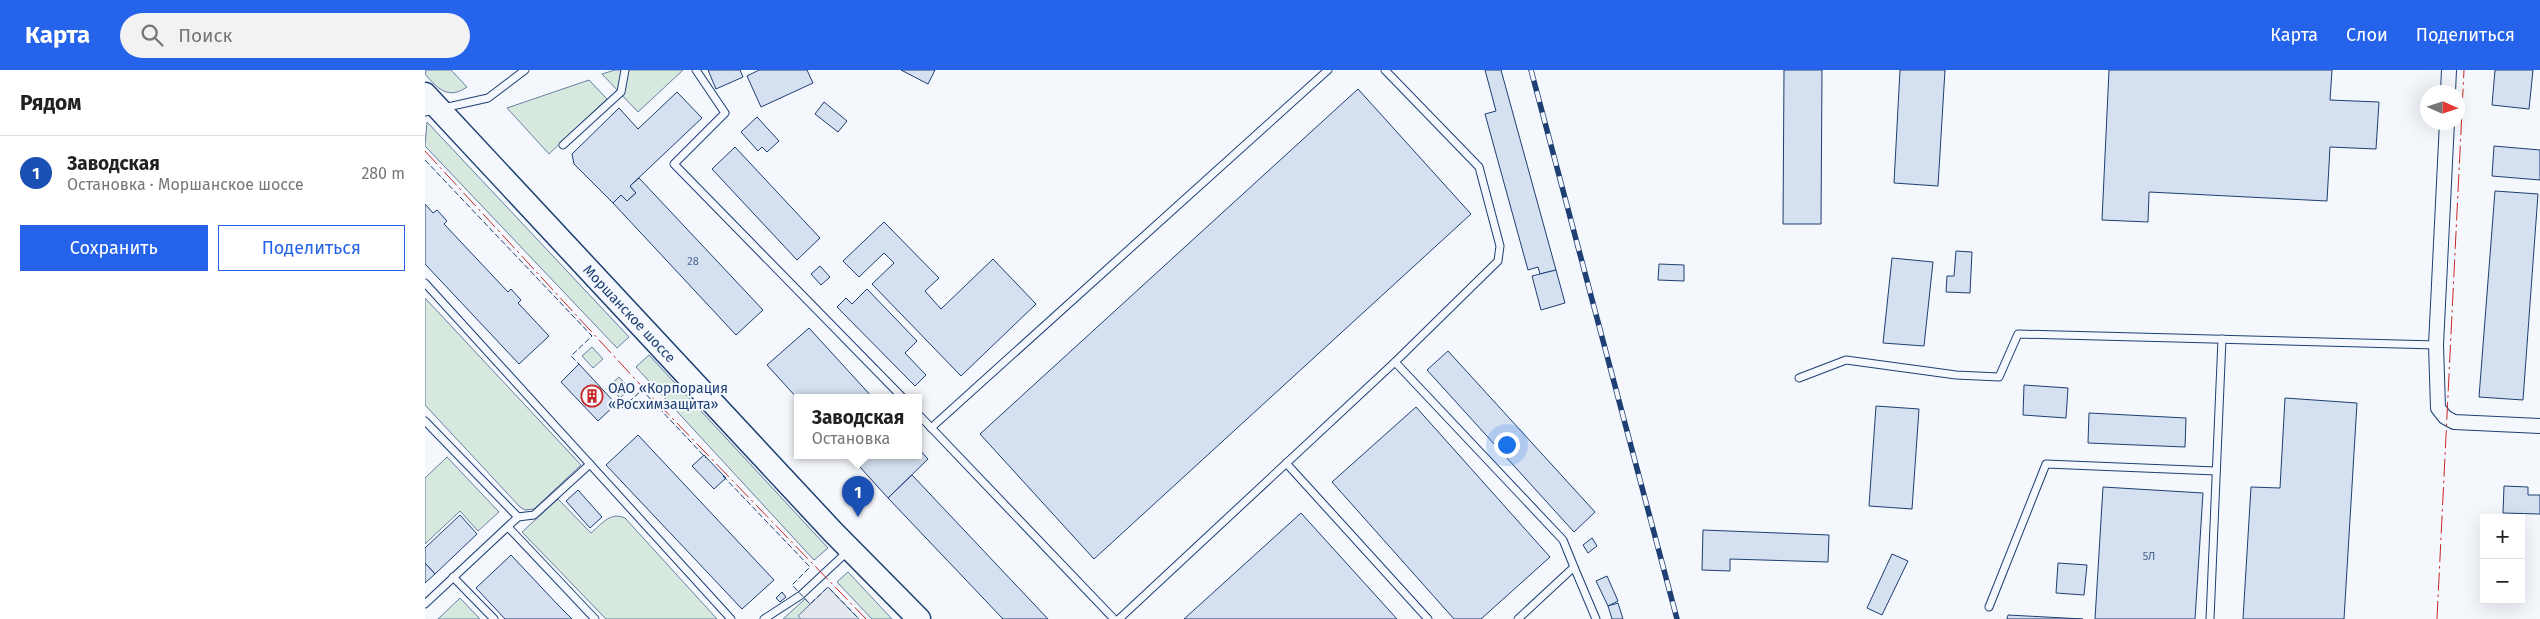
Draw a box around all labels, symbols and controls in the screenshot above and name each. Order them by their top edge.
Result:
search box [120,13,470,58]
text: Карта [25,21,90,49]
icon: search [138,21,166,49]
text: Поиск [178,24,232,47]
text: Карта [2270,24,2318,46]
text: Слои [2346,24,2388,46]
text: Поделиться [2416,24,2515,46]
north arrow [2420,85,2465,130]
text: Рядом [20,90,81,116]
text: Заводская [67,152,160,175]
text: 1 [32,164,40,183]
text: 280 m [361,164,405,183]
text: Остановка · Моршанское шоссе [67,175,304,194]
button: Сохранить [20,225,208,271]
button: Поделиться [218,225,405,271]
house number: 28 [687,255,699,268]
street label: Моршанское шоссе [580,261,679,366]
place label: ОАО «Корпорация «Росхимзащита» [608,380,728,413]
building icon: ОАО «Корпорация «Росхимзащита» [580,384,604,408]
popup [794,394,922,459]
text: Заводская [812,406,904,429]
text: Остановка [812,429,890,448]
your location [1494,432,1520,458]
pin: 1 [842,476,874,517]
map controls [2480,514,2525,604]
button: + [2480,514,2525,559]
house number: 5Л [2143,550,2155,563]
button: − [2480,559,2525,604]

